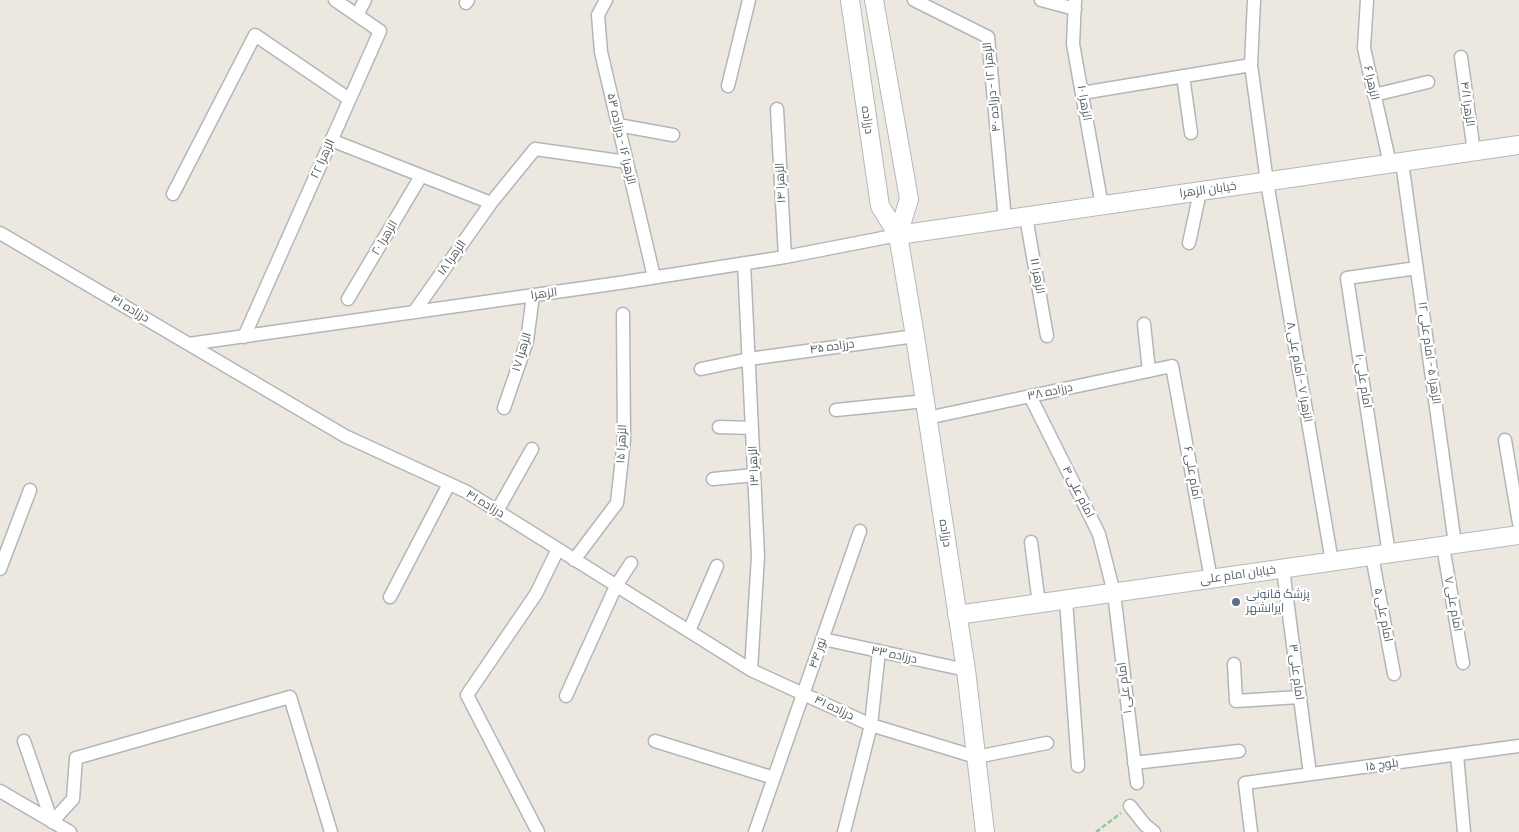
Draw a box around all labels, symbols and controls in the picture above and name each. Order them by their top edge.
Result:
street label: الزهرا ۱۲ - درزاده ۴۰ [980,41,1004,133]
street label: الزهرا ۶ [1360,65,1382,101]
street label: الزهرا ۴/۱ [1457,81,1477,127]
street label: الزهرا ۱۰ [1074,84,1094,122]
street label: الزهرا ۱۶ - درزاده ۵۳ [603,92,639,186]
street label: درزاده [858,105,876,135]
street label: الزهرا ۲۲ [308,137,338,181]
street label: الزهرا ۱۴ [773,162,789,204]
street label: خیابان الزهرا [1179,179,1237,201]
street label: الزهرا ۲۰ [369,218,401,258]
street label: الزهرا ۱۸ [435,237,469,279]
street label: الزهرا ۱۱ [1027,257,1047,295]
street label: الزهرا [530,285,558,303]
street label: درزاده ۴۱ [108,292,152,326]
street label: الزهرا ۵ - امام علی ۱۲ [1415,301,1443,405]
street label: الزهرا ۷ - امام علی ۸ [1283,321,1315,423]
street label: الزهرا ۱۷ [509,331,535,373]
street label: درزاده ۴۵ [809,337,855,357]
street label: امام علی ۱۰ [1352,353,1374,409]
street label: درزاده ۳۸ [1026,380,1074,404]
street label: الزهرا ۱۵ [614,424,630,464]
street label: الزهرا ۱۳ [746,445,762,487]
street label: امام علی ۶ [1180,445,1204,501]
street label: امام علی ۴ [1059,464,1097,520]
street label: درزاده ۴۱ [463,487,507,521]
street label: درزاده [936,518,954,548]
street label: خیابان امام علی [1199,563,1277,587]
street label: امام علی ۷ [1441,575,1465,633]
street label: امام علی ۵ [1371,587,1395,643]
place label: پزشک قانونی ایرانشهر [1246,588,1310,616]
marker: پزشک قانونی ایرانشهر [1230,596,1242,608]
street label: نور ۴۴ [806,636,830,670]
street label: درزاده ۴۳ [870,643,918,667]
street label: امام علی ۳ [1285,643,1307,701]
street label: امام علی ۱ [1115,661,1135,715]
street label: درزاده ۴۱ [812,693,856,723]
street label: بلوچ ۱۵ [1364,756,1400,774]

